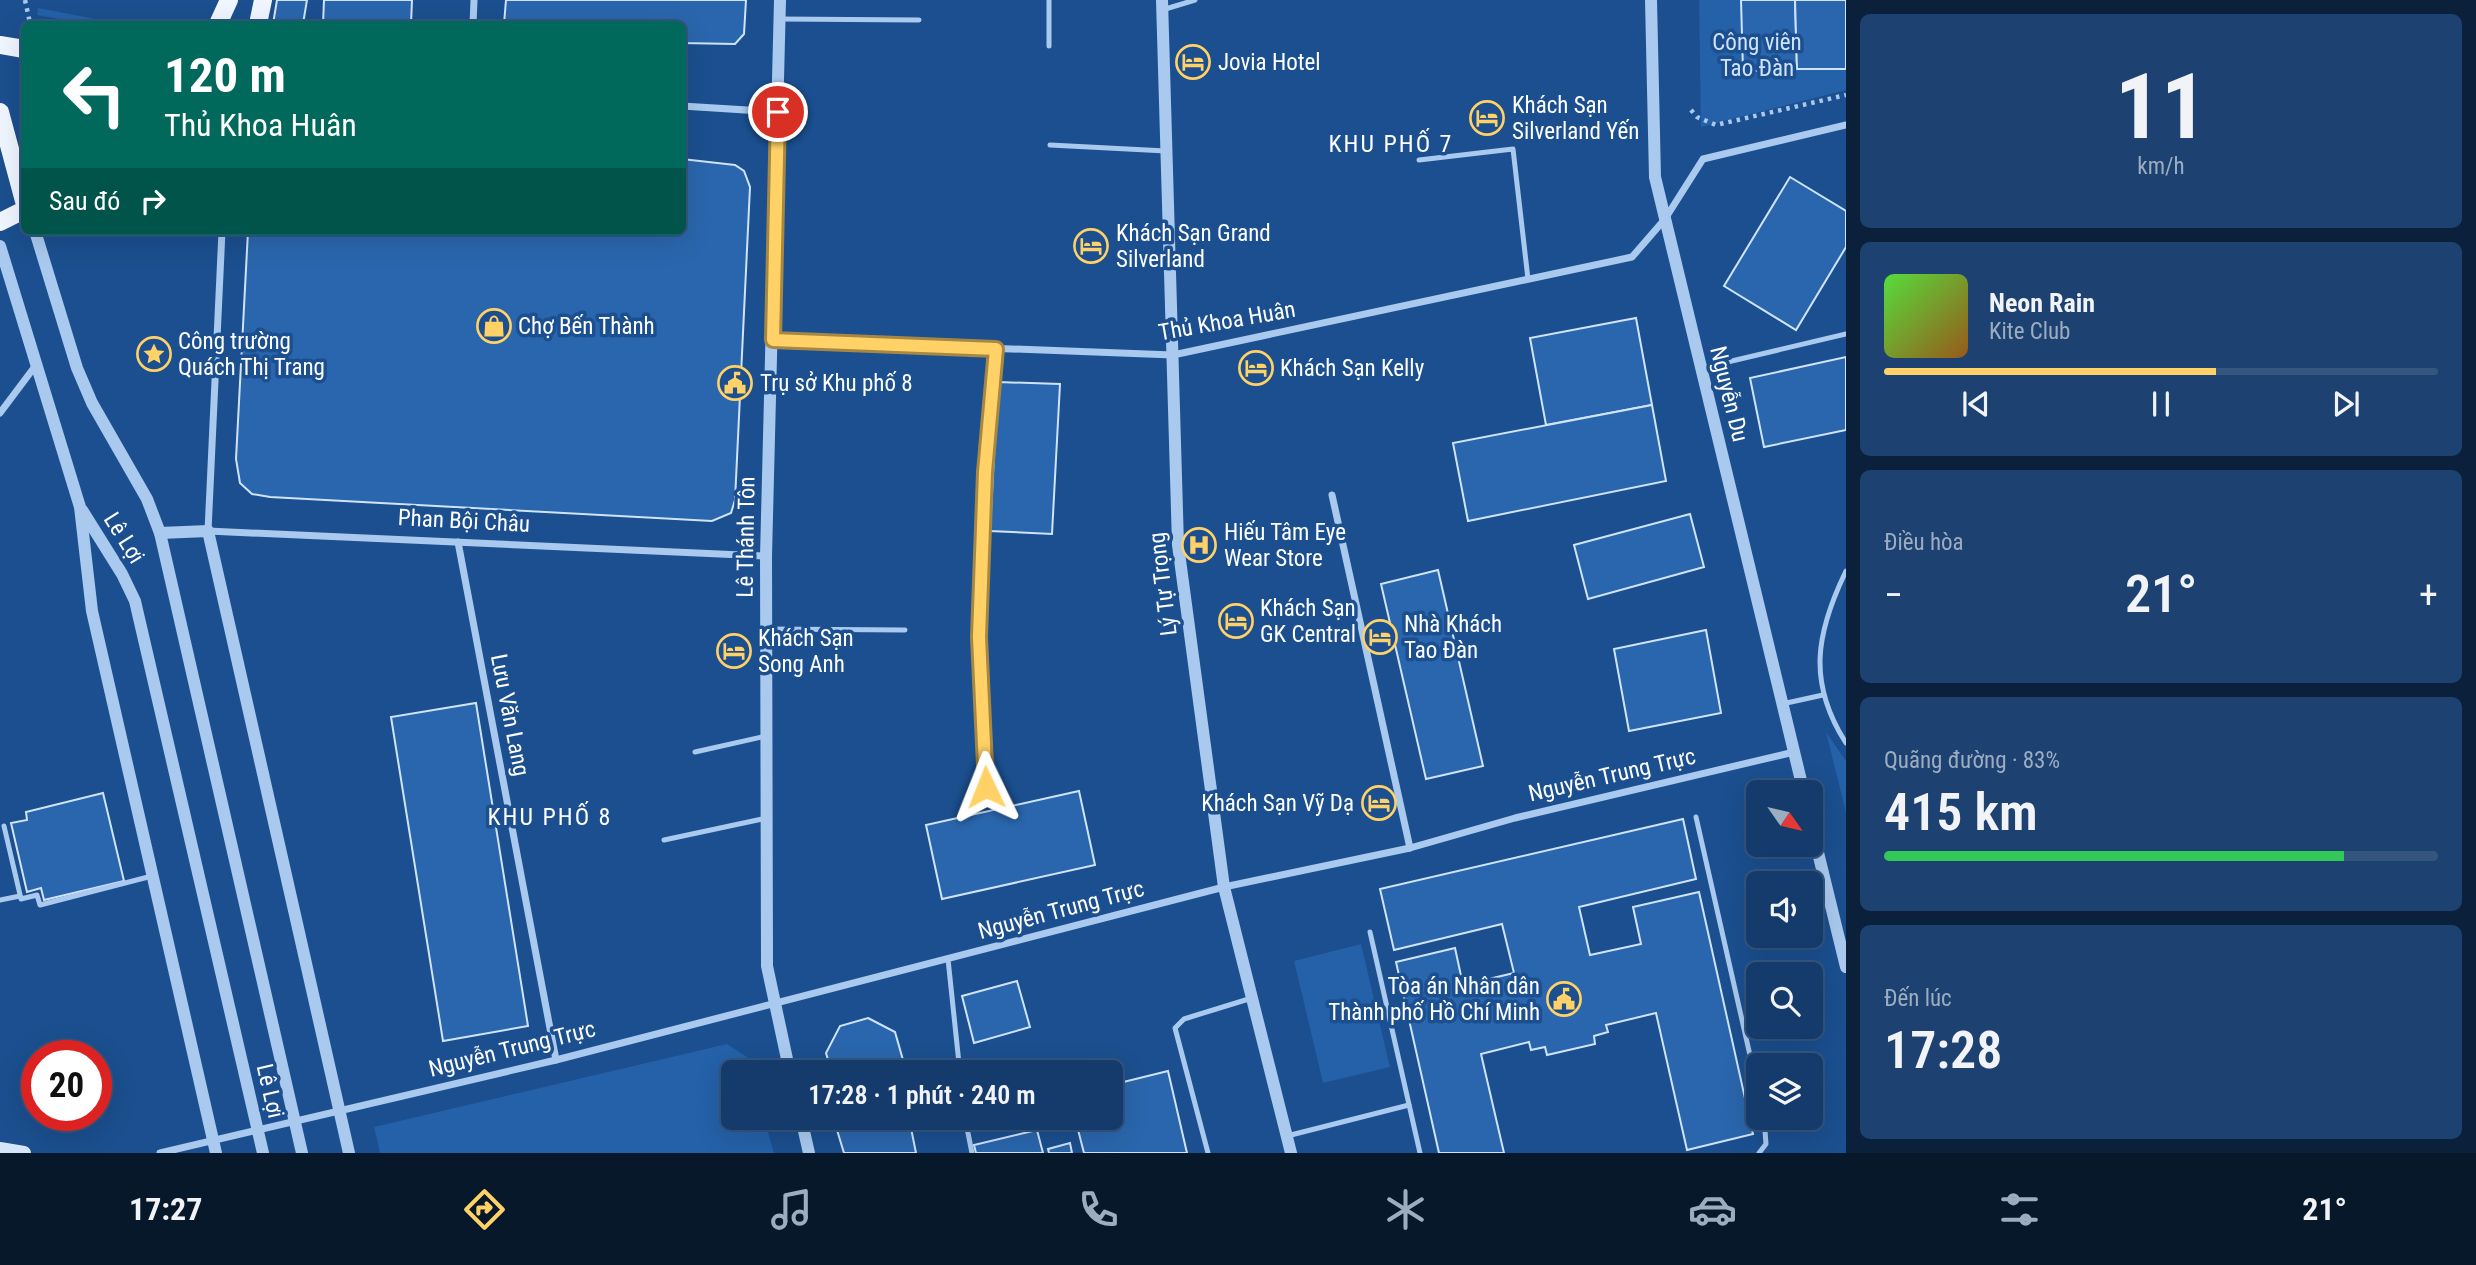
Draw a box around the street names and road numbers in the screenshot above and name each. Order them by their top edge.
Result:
street label: Thủ Khoa Huân [1156,296,1298,346]
street label: Nguyễn Du [1704,343,1754,445]
street label: Lê Thánh Tôn [731,476,761,598]
street label: Phan Bội Châu [397,504,531,538]
street label: Lê Lợi [98,508,150,568]
street label: Lý Tự Trọng [1143,531,1183,637]
street label: Lưu Văn Lang [485,652,535,778]
street label: Nguyễn Trung Trực [1526,743,1698,807]
street label: Nguyễn Trung Trực [975,875,1147,945]
street label: Nguyễn Trung Trực [426,1015,598,1083]
street label: Lê Lợi [251,1061,289,1121]

